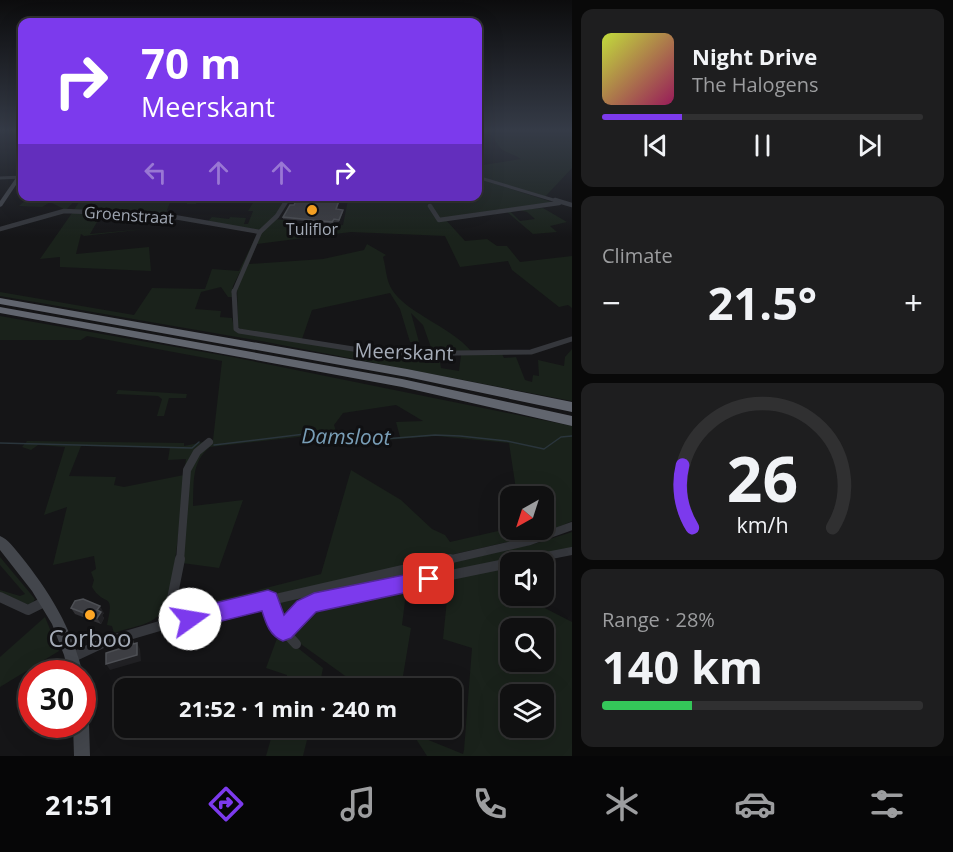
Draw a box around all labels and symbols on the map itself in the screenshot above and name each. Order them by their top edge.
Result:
street label: Groenstraat [83,201,175,229]
marker: Tuliflor [305,203,319,217]
place label: Tuliflor [286,218,339,240]
street label: Meerskant [354,336,454,367]
water label: Damsloot [301,421,392,451]
north arrow [500,486,554,540]
pin [403,553,454,604]
position arrow [158,587,222,651]
marker: Corboo [83,608,97,622]
place label: Corboo [49,621,131,654]
speed limit sign: 30 [18,660,96,738]

